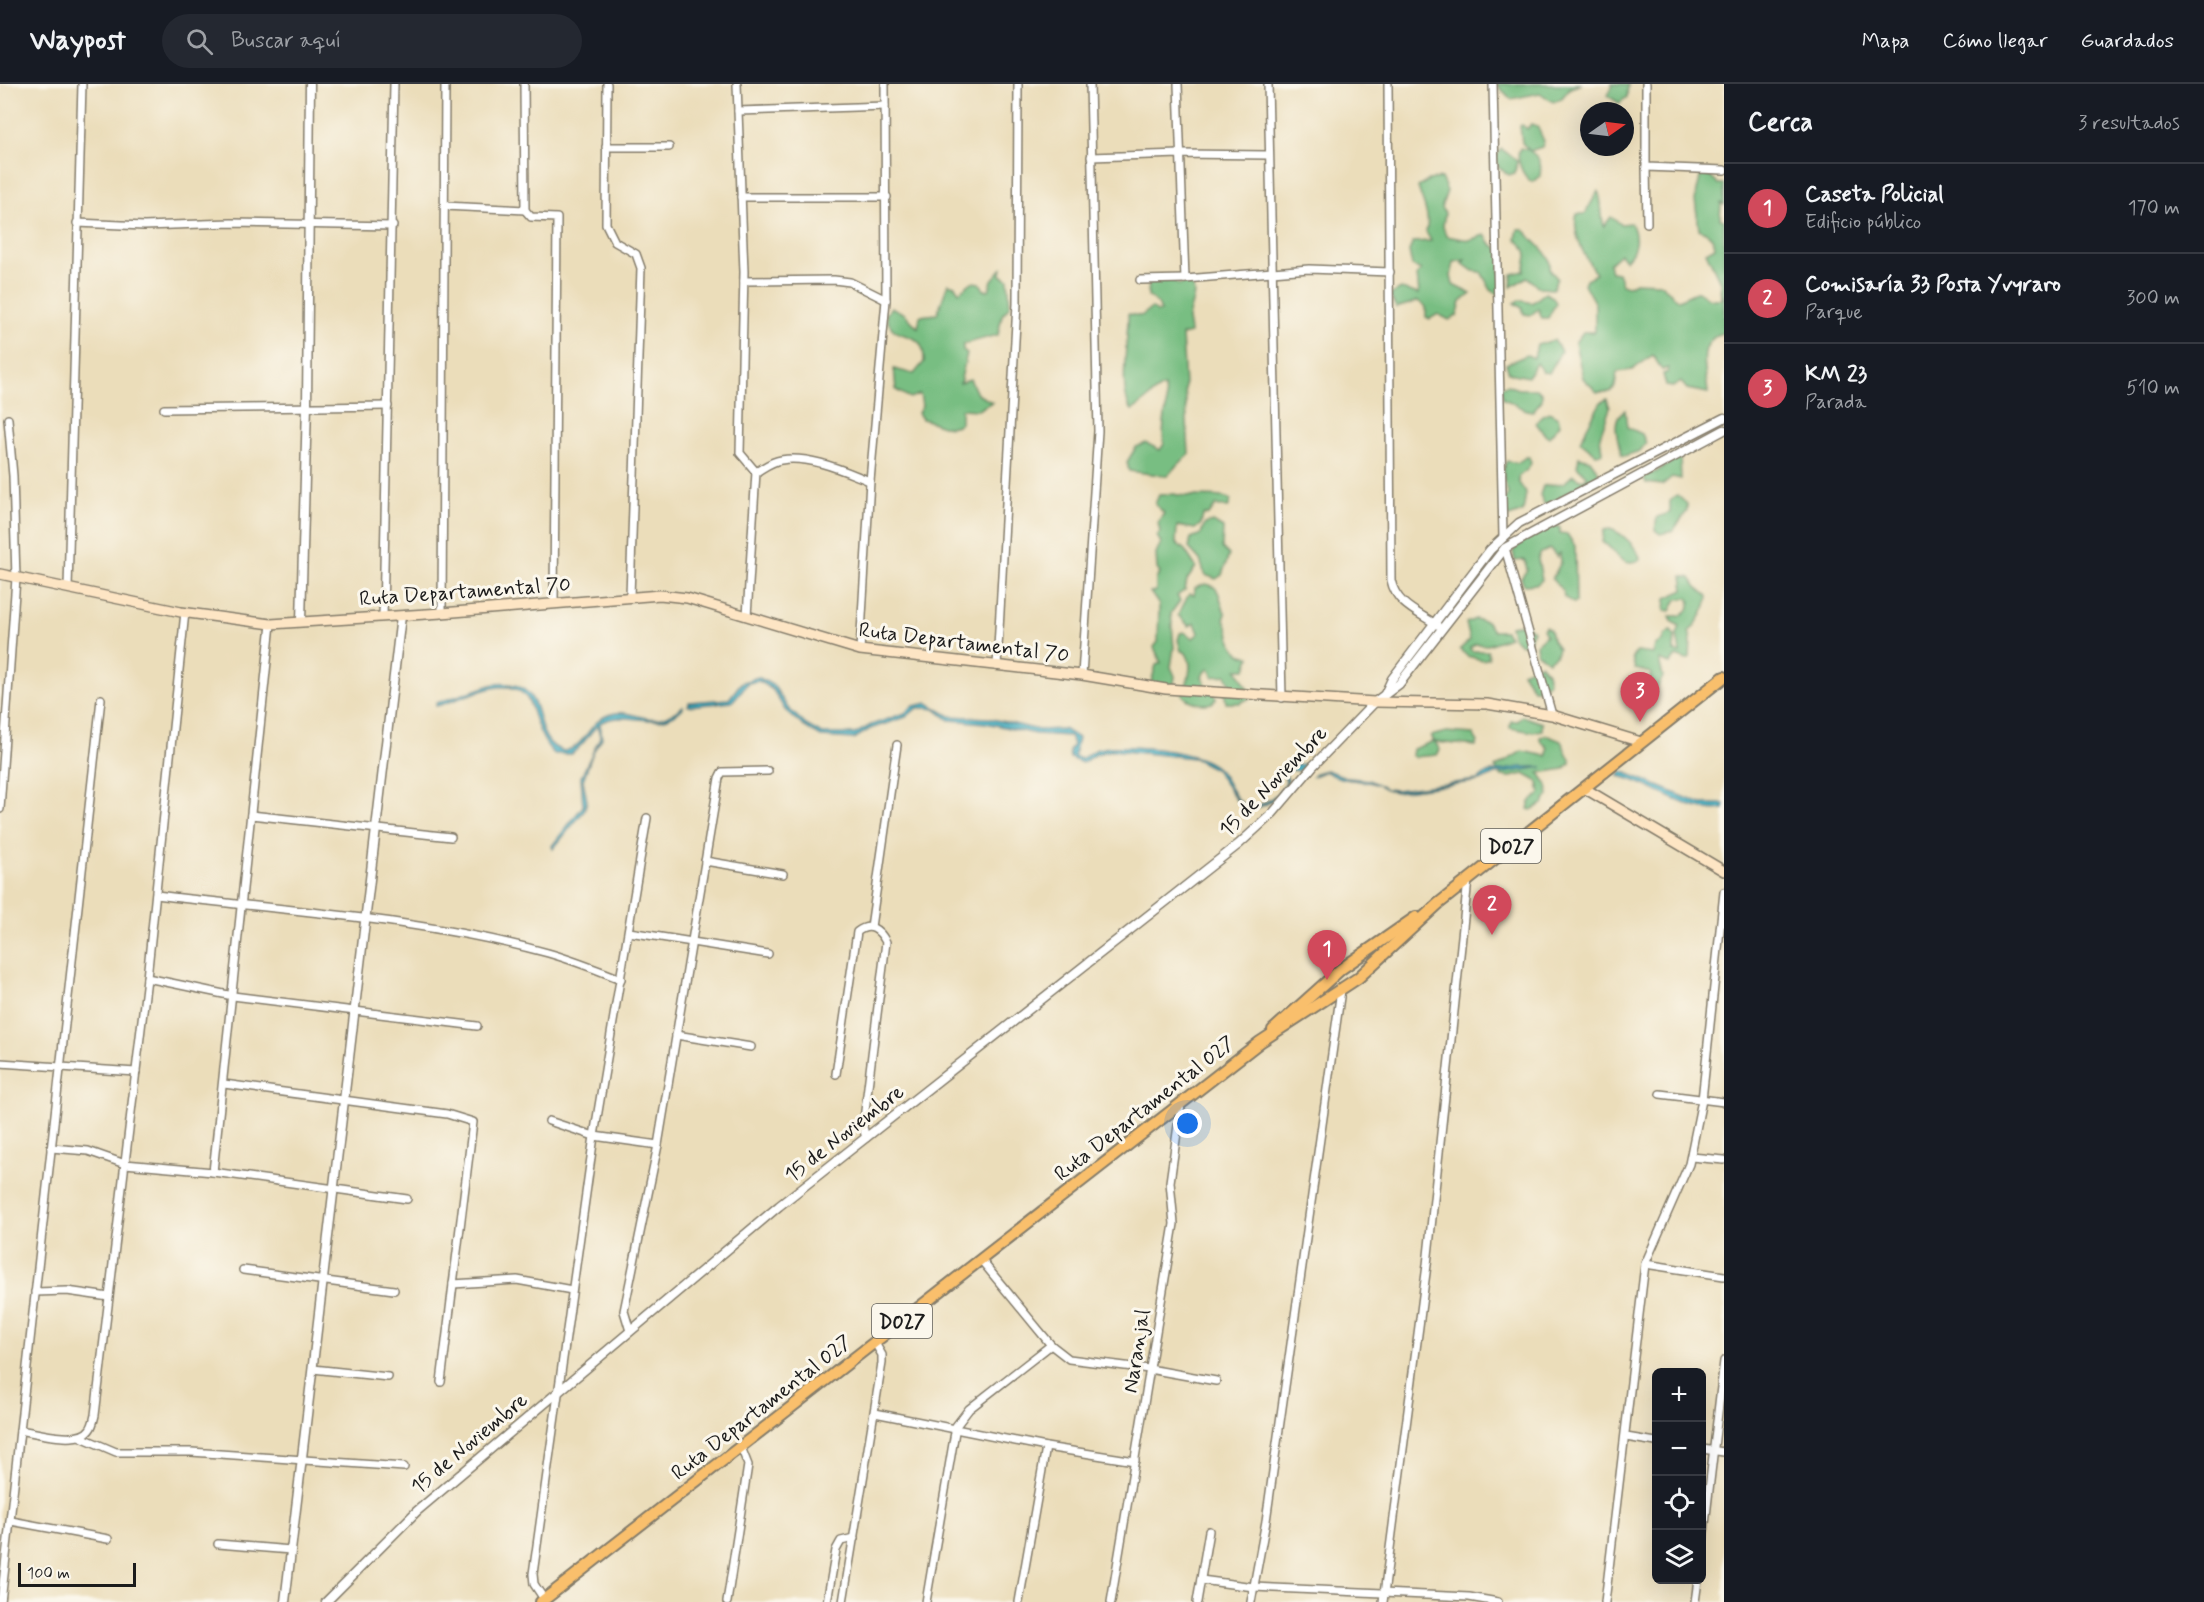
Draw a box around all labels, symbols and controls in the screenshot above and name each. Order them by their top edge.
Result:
search box [162,14,582,68]
text: Waypost [30,23,126,60]
icon: search [183,25,216,58]
text: Buscar aquí [231,27,341,55]
text: Mapa [1862,27,1910,55]
text: Cómo llegar [1943,27,2048,55]
text: Guardados [2081,27,2174,55]
north arrow [1580,102,1634,156]
text: Cerca [1748,106,1813,140]
text: 3 resultados [2078,110,2180,137]
text: Caseta Policial [1805,181,1944,209]
text: 1 [1763,195,1772,222]
text: 170 m [2128,195,2180,222]
text: Edificio público [1805,209,1921,236]
text: Comisaría 33 Posta Yvyraro [1805,271,2061,299]
text: 2 [1763,285,1772,312]
text: 300 m [2126,285,2180,312]
text: Parque [1805,299,1863,326]
text: KM 23 [1805,361,1867,389]
text: 3 [1763,375,1772,402]
text: 510 m [2126,375,2180,402]
text: Parada [1805,389,1866,416]
street label: Ruta Departamental 70 [358,571,572,613]
street label: Ruta Departamental 70 [857,616,1071,670]
pin: 3 [1620,672,1660,722]
street label: 15 de Noviembre [1213,720,1334,843]
road number: D027 [1481,829,1541,863]
pin: 2 [1472,886,1512,935]
pin: 1 [1308,930,1346,980]
street label: Ruta Departamental 027 [1049,1029,1241,1188]
street label: 15 de Noviembre [779,1078,910,1189]
your location [1173,1109,1202,1138]
road number: D027 [872,1304,932,1338]
street label: Naranjal [1117,1307,1157,1395]
street label: Ruta Departamental 027 [666,1328,858,1487]
map controls [1652,1368,1706,1584]
button: + [1652,1368,1706,1422]
street label: 15 de Noviembre [405,1387,534,1501]
button: − [1652,1422,1706,1476]
button: locate [1652,1476,1706,1530]
button: layers [1652,1530,1706,1584]
scale bar [18,1560,136,1588]
text: 100 m [27,1563,70,1584]

